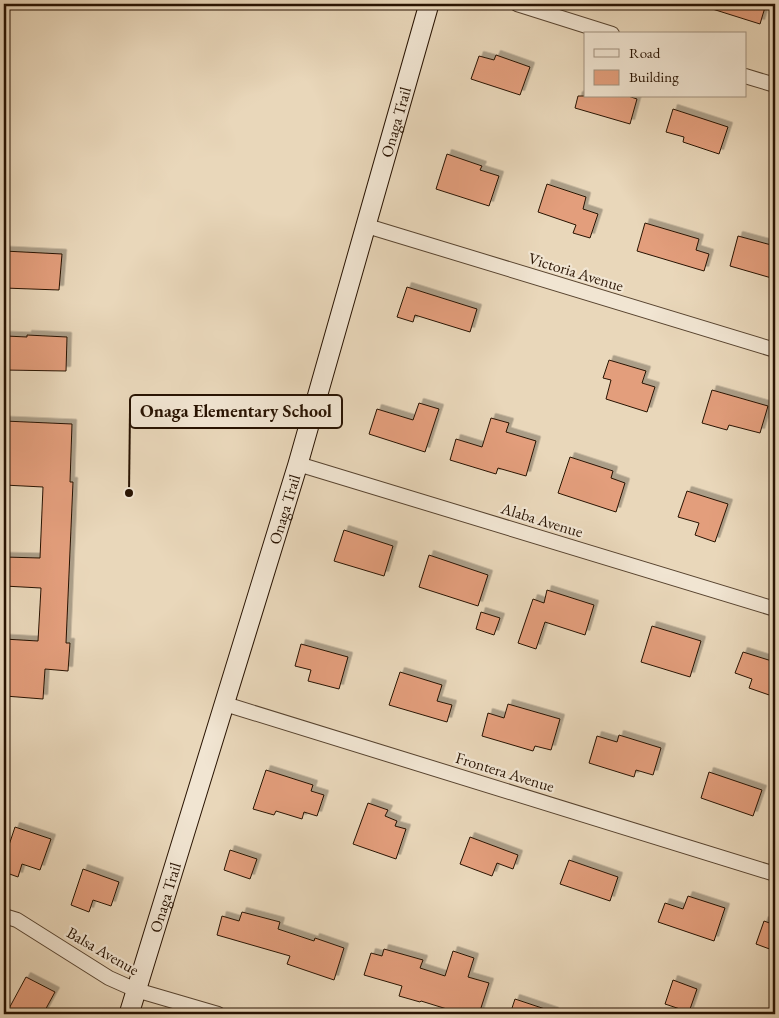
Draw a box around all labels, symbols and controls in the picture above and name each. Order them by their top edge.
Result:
legend [584,32,746,98]
text: Road [629,43,661,62]
text: Building [629,67,679,86]
street label: Onaga Trail [375,84,415,160]
street label: Victoria Avenue [526,248,626,296]
callout: Onaga Elementary School [130,395,342,428]
text: Onaga Elementary School [140,399,332,422]
street label: Onaga Trail [263,472,305,547]
street label: Alaba Avenue [497,497,586,542]
street label: Frontera Avenue [453,747,557,797]
street label: Onaga Trail [144,860,186,935]
street label: Balsa Avenue [63,922,143,980]

